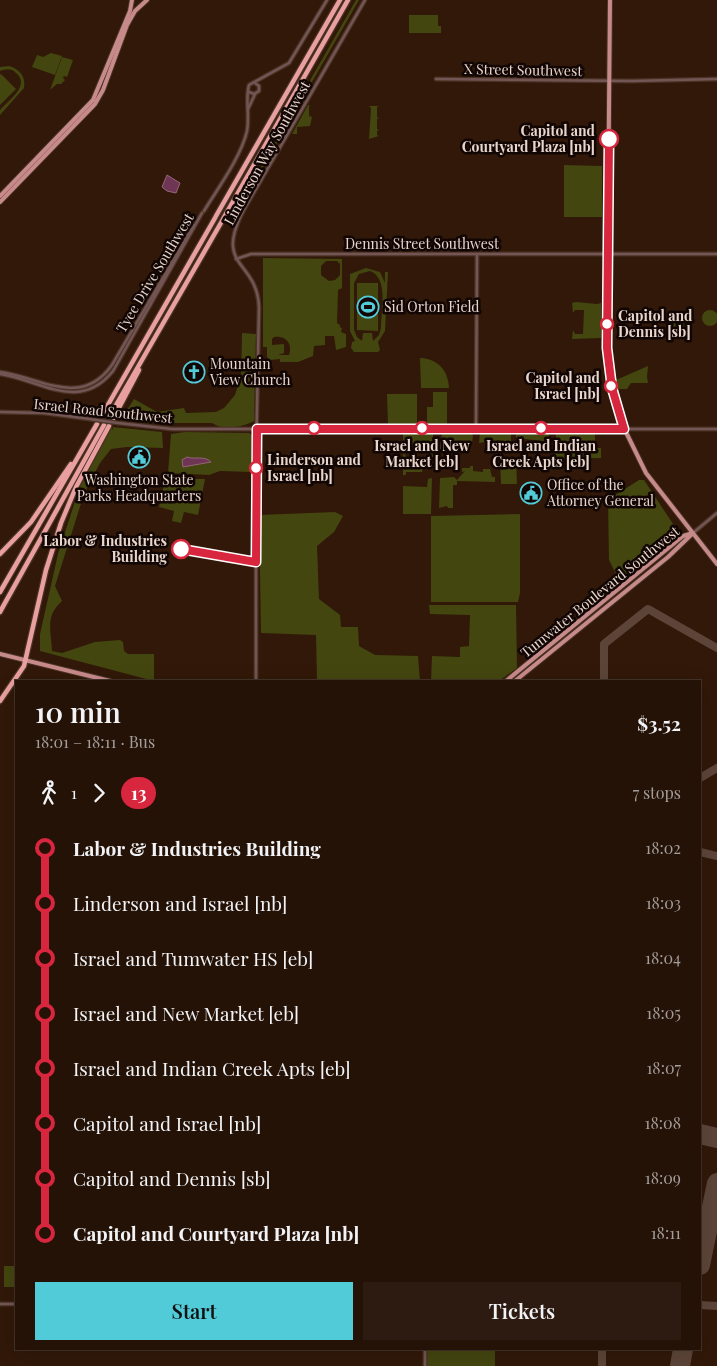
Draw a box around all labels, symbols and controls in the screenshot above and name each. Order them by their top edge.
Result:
street label: X Street Southwest [464,59,583,80]
street label: Linderson Way Southwest [219,76,315,228]
place label: Capitol and Courtyard Plaza [nb] [462,121,596,156]
marker: Capitol and Courtyard Plaza [nb] [599,129,619,149]
street label: Tyee Drive Southwest [111,208,198,336]
street label: Dennis Street Southwest [345,234,500,253]
sports icon: Sid Orton Field [356,295,380,319]
place label: Sid Orton Field [384,297,480,316]
place label: Capitol and Dennis [sb] [618,306,693,341]
marker: Capitol and Dennis [sb] [600,317,614,331]
place label: Mountain View Church [209,354,291,389]
church icon: Mountain View Church [182,360,206,384]
place label: Capitol and Israel [nb] [526,368,601,403]
marker: Capitol and Israel [nb] [604,379,618,393]
street label: Israel Road Southwest [33,394,174,427]
unlabelled marker [307,421,321,435]
marker: Israel and New Market [eb] [415,421,429,435]
marker: Israel and Indian Creek Apts [eb] [534,421,548,435]
place label: Israel and New Market [eb] [374,436,471,471]
place label: Israel and Indian Creek Apts [eb] [486,436,596,471]
public building icon: Washington State Parks Headquarters [127,445,151,469]
place label: Linderson and Israel [nb] [267,450,362,485]
marker: Linderson and Israel [nb] [249,461,263,475]
place label: Washington State Parks Headquarters [77,470,201,505]
place label: Office of the Attorney General [546,475,654,510]
public building icon: Office of the Attorney General [519,481,543,505]
street label: Tumwater Boulevard Southwest [516,521,684,662]
place label: Labor & Industries Building [43,531,167,566]
marker: Labor & Industries Building [171,539,191,559]
text: 10 min [35,693,121,730]
text: $3.52 [637,710,681,736]
text: 18:01 – 18:11 · Bus [35,731,155,752]
icon: walk [35,779,63,807]
icon: forward [85,779,113,807]
text: 13 [131,781,146,805]
text: 1 [71,782,77,803]
text: 7 stops [633,782,681,803]
text: Labor & Industries Building [73,835,321,861]
text: 18:02 [645,837,681,858]
text: Linderson and Israel [nb] [73,890,287,916]
text: 18:03 [646,892,681,913]
text: Israel and Tumwater HS [eb] [73,945,313,971]
text: 18:04 [645,947,681,968]
text: Israel and New Market [eb] [73,1000,299,1026]
text: 18:05 [646,1002,681,1023]
text: Israel and Indian Creek Apts [eb] [73,1055,351,1081]
text: 18:07 [646,1057,681,1078]
text: Capitol and Israel [nb] [73,1110,261,1136]
text: 18:08 [645,1112,681,1133]
text: Capitol and Dennis [sb] [73,1165,271,1191]
text: 18:09 [645,1167,681,1188]
text: Capitol and Courtyard Plaza [nb] [73,1220,359,1246]
text: 18:11 [651,1222,681,1243]
button: Start [35,1282,353,1340]
button: Tickets [363,1282,681,1340]

